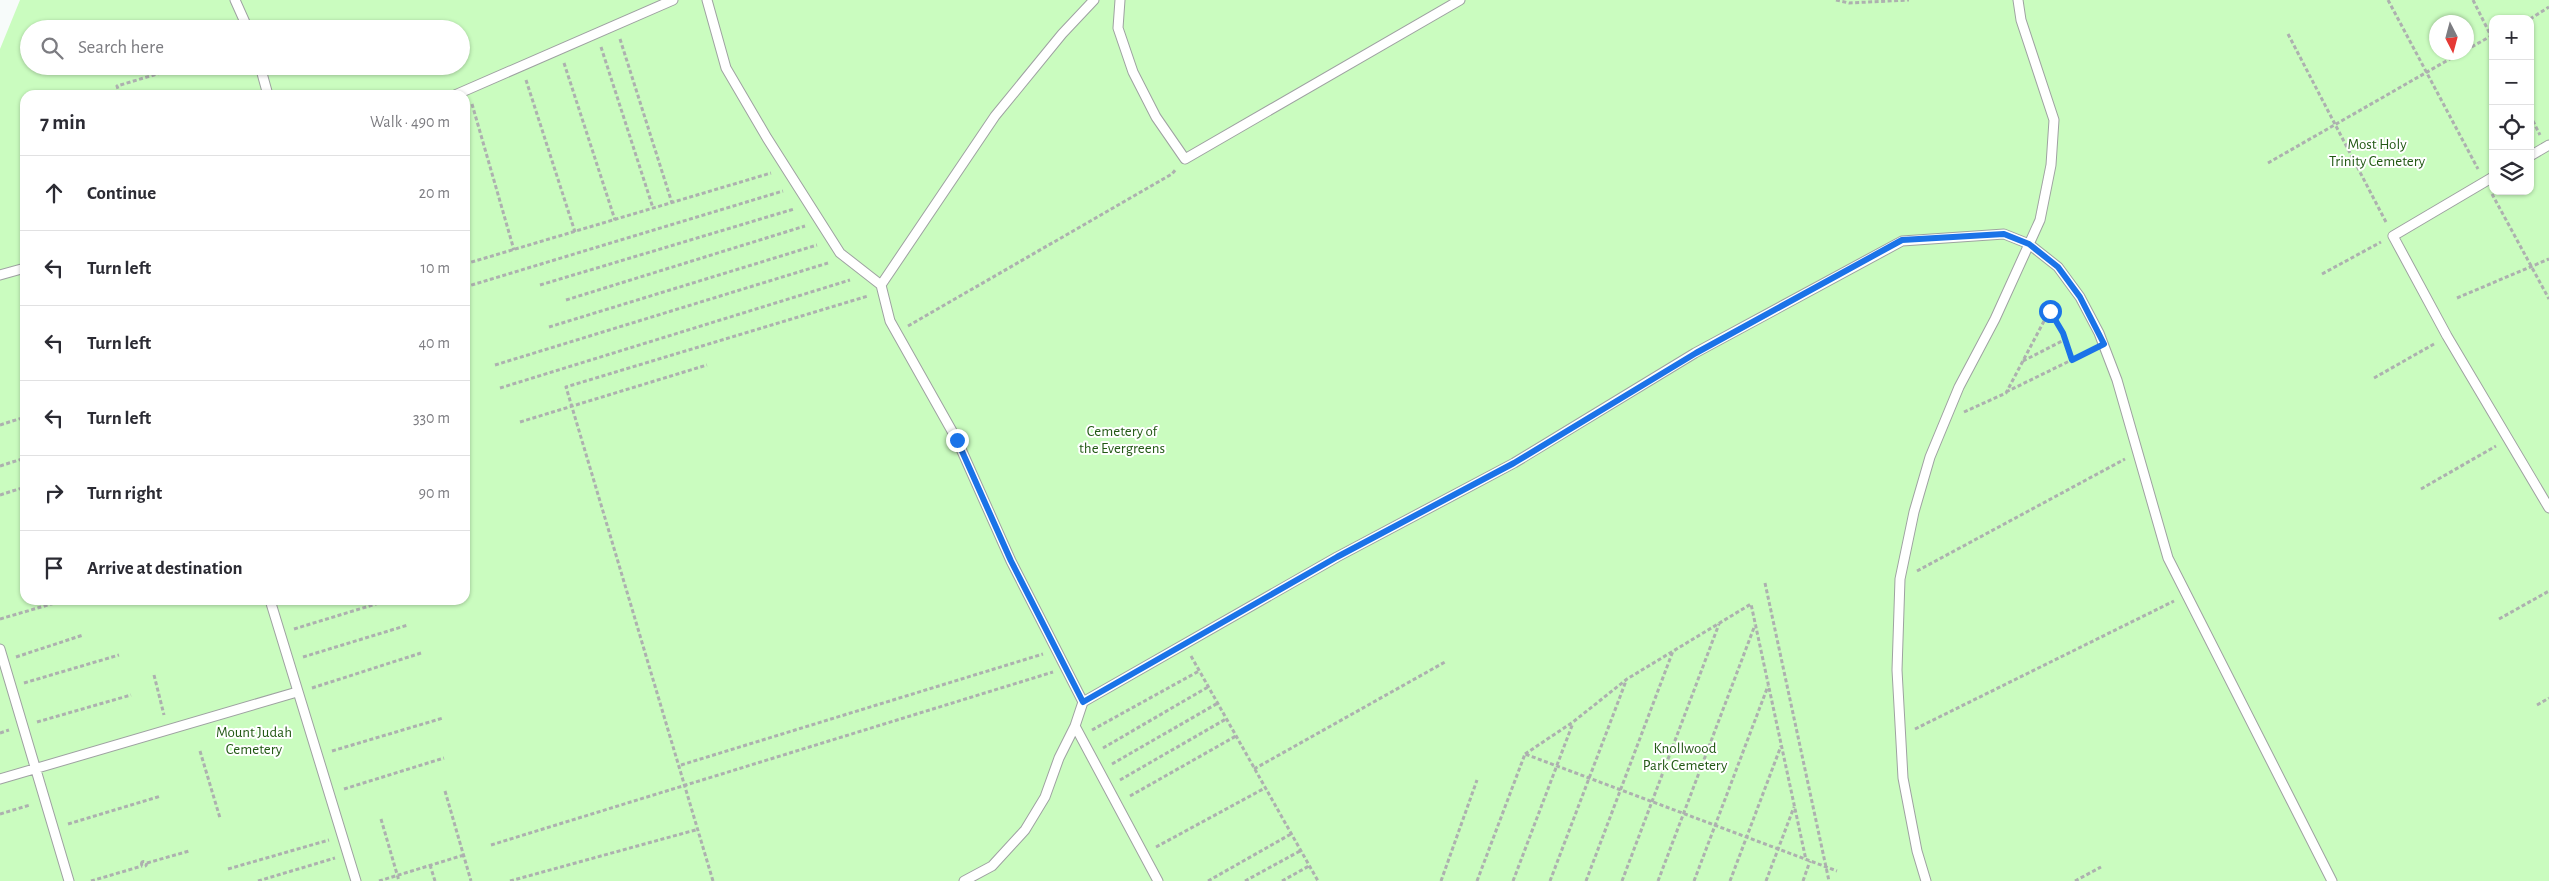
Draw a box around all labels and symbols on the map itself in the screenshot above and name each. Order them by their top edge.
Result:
north arrow [2429,15,2474,60]
park label: Most Holy Trinity Cemetery [2329,137,2426,169]
route start [2039,300,2062,323]
park label: Cemetery of the Evergreens [1079,424,1165,456]
route end [946,429,969,452]
park label: Mount Judah Cemetery [216,725,292,757]
park label: Knollwood Park Cemetery [1643,741,1728,773]

